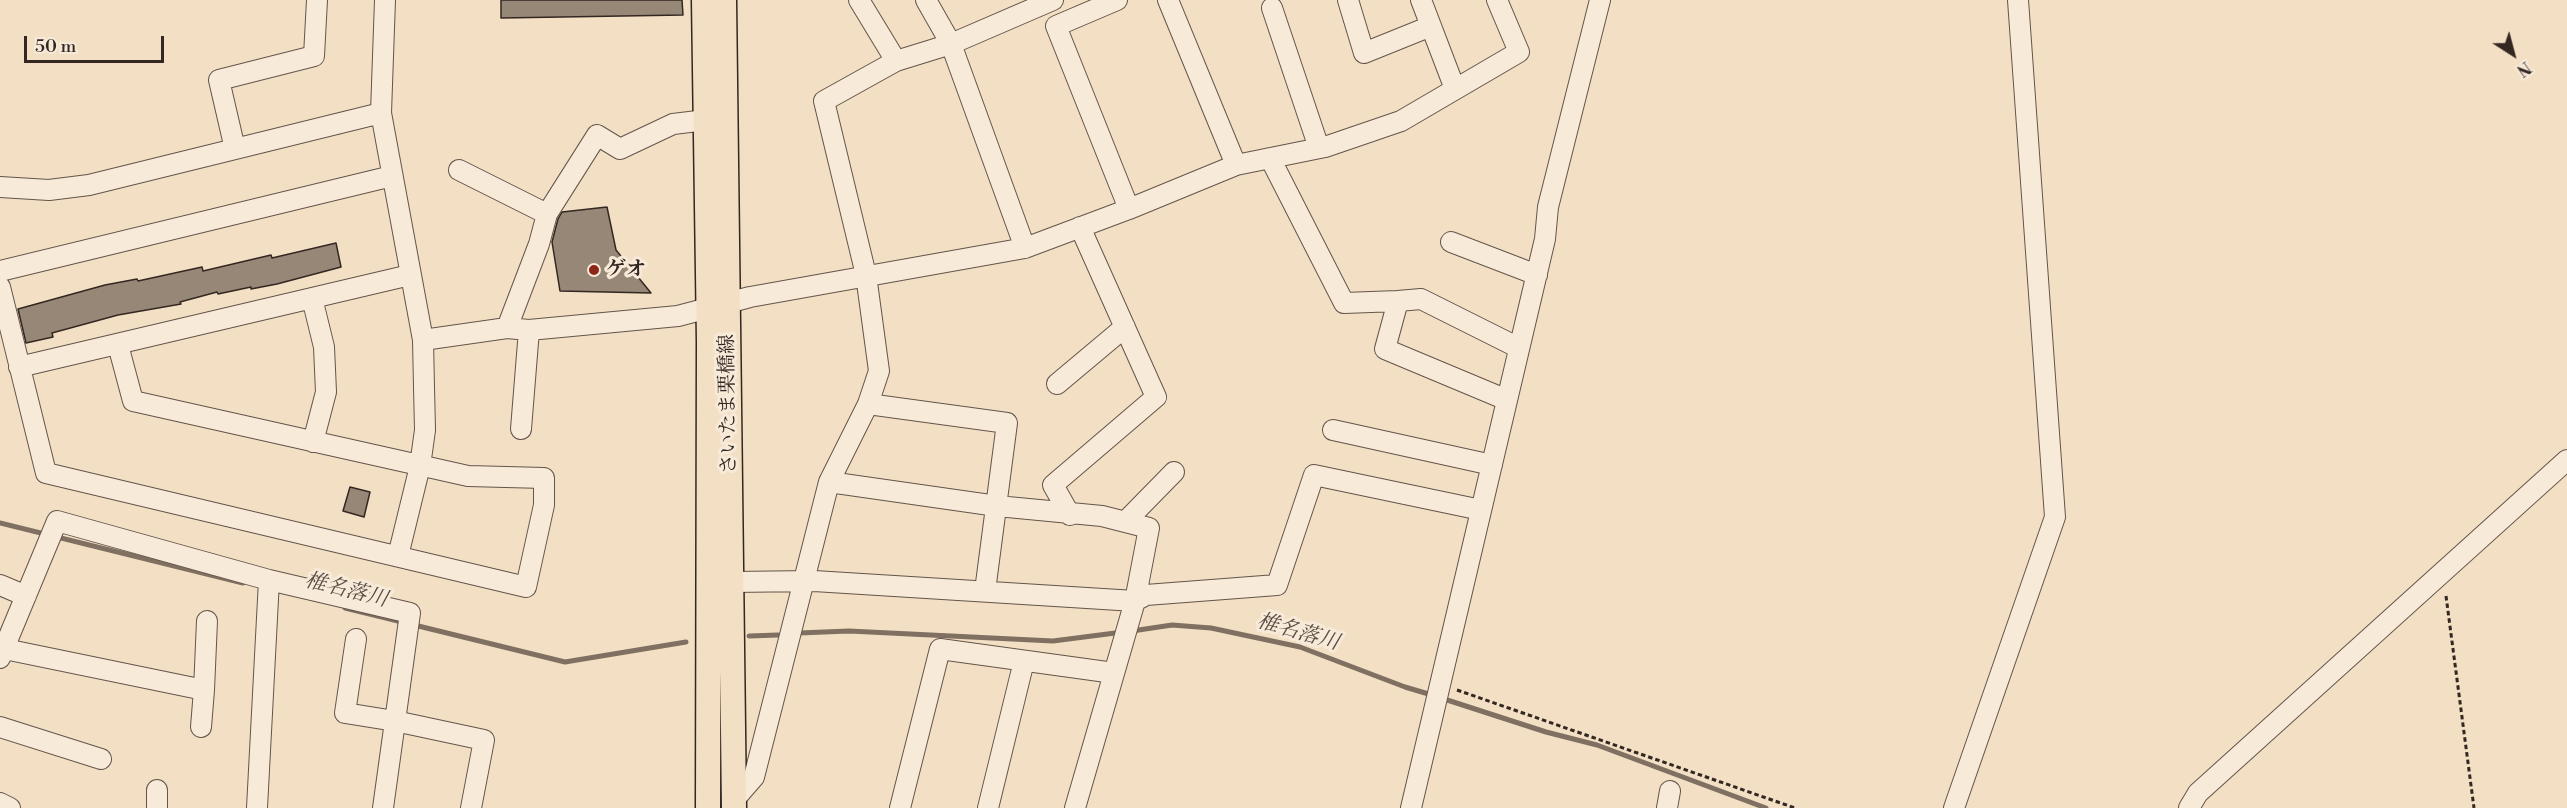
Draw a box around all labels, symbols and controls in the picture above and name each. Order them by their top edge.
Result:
scale bar [27,24,166,62]
north arrow [2483,24,2543,84]
text: 50 m [35,35,76,58]
text: N [2513,57,2535,80]
place label: ゲオ [606,258,646,282]
marker: ゲオ [587,263,601,277]
street label: さいたま栗橋線 [716,334,742,474]
water label: 椎名落川 [302,569,390,613]
water label: 椎名落川 [1254,609,1342,657]

